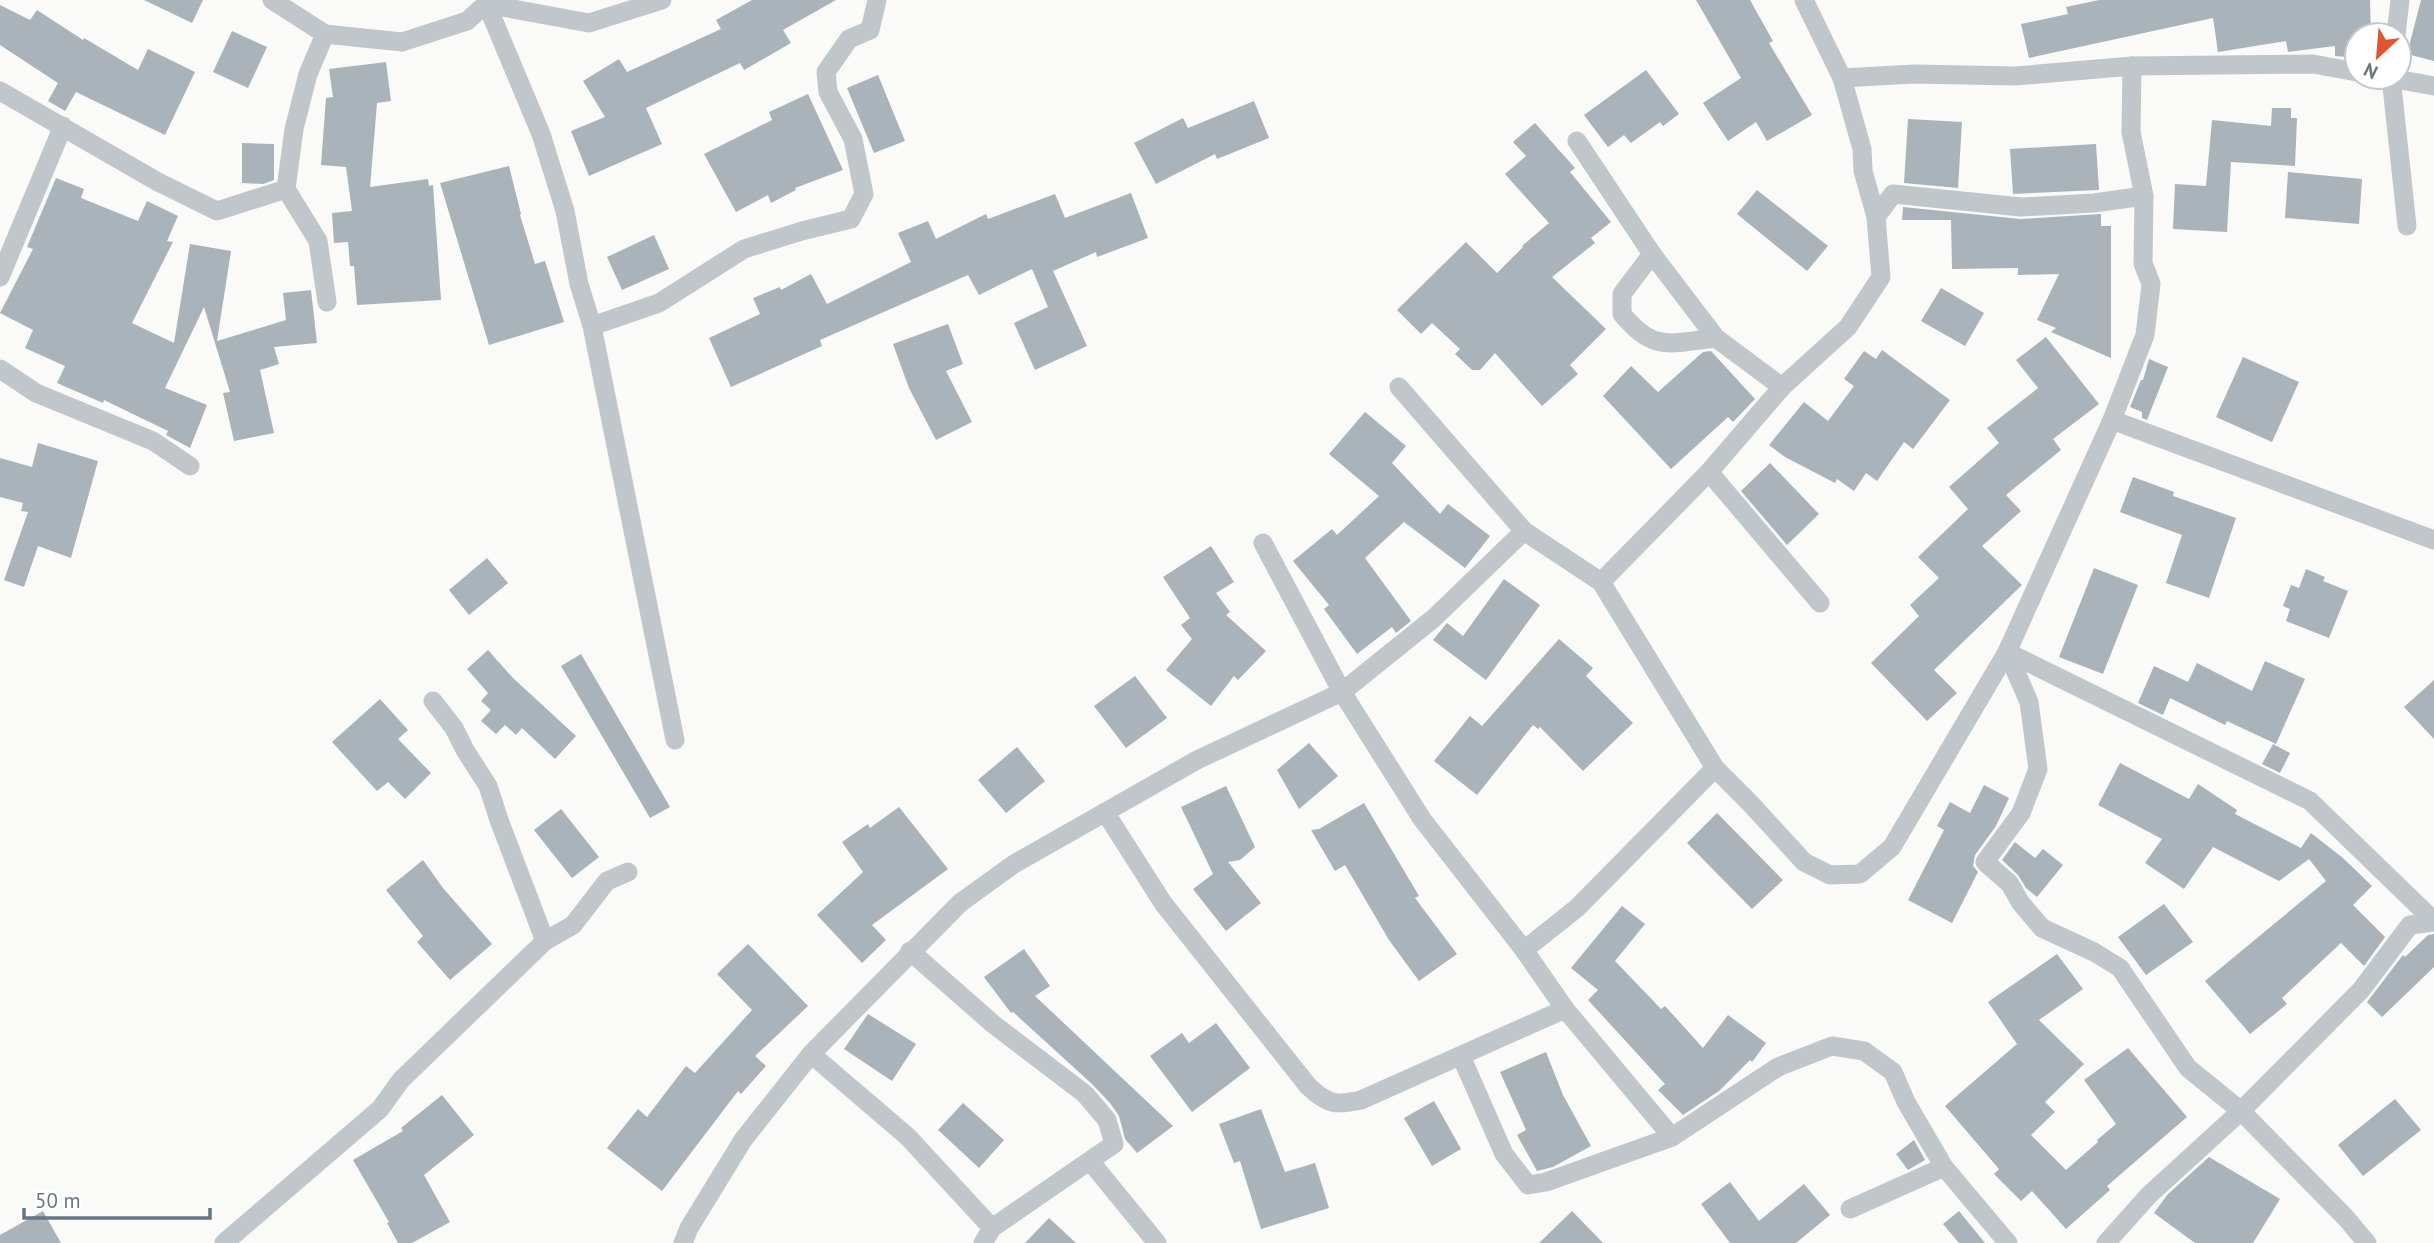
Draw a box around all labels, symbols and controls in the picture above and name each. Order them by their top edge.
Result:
north arrow [2343,21,2413,91]
text: N [2360,58,2381,85]
scale bar [24,1176,210,1220]
text: 50 m [35,1187,81,1214]

